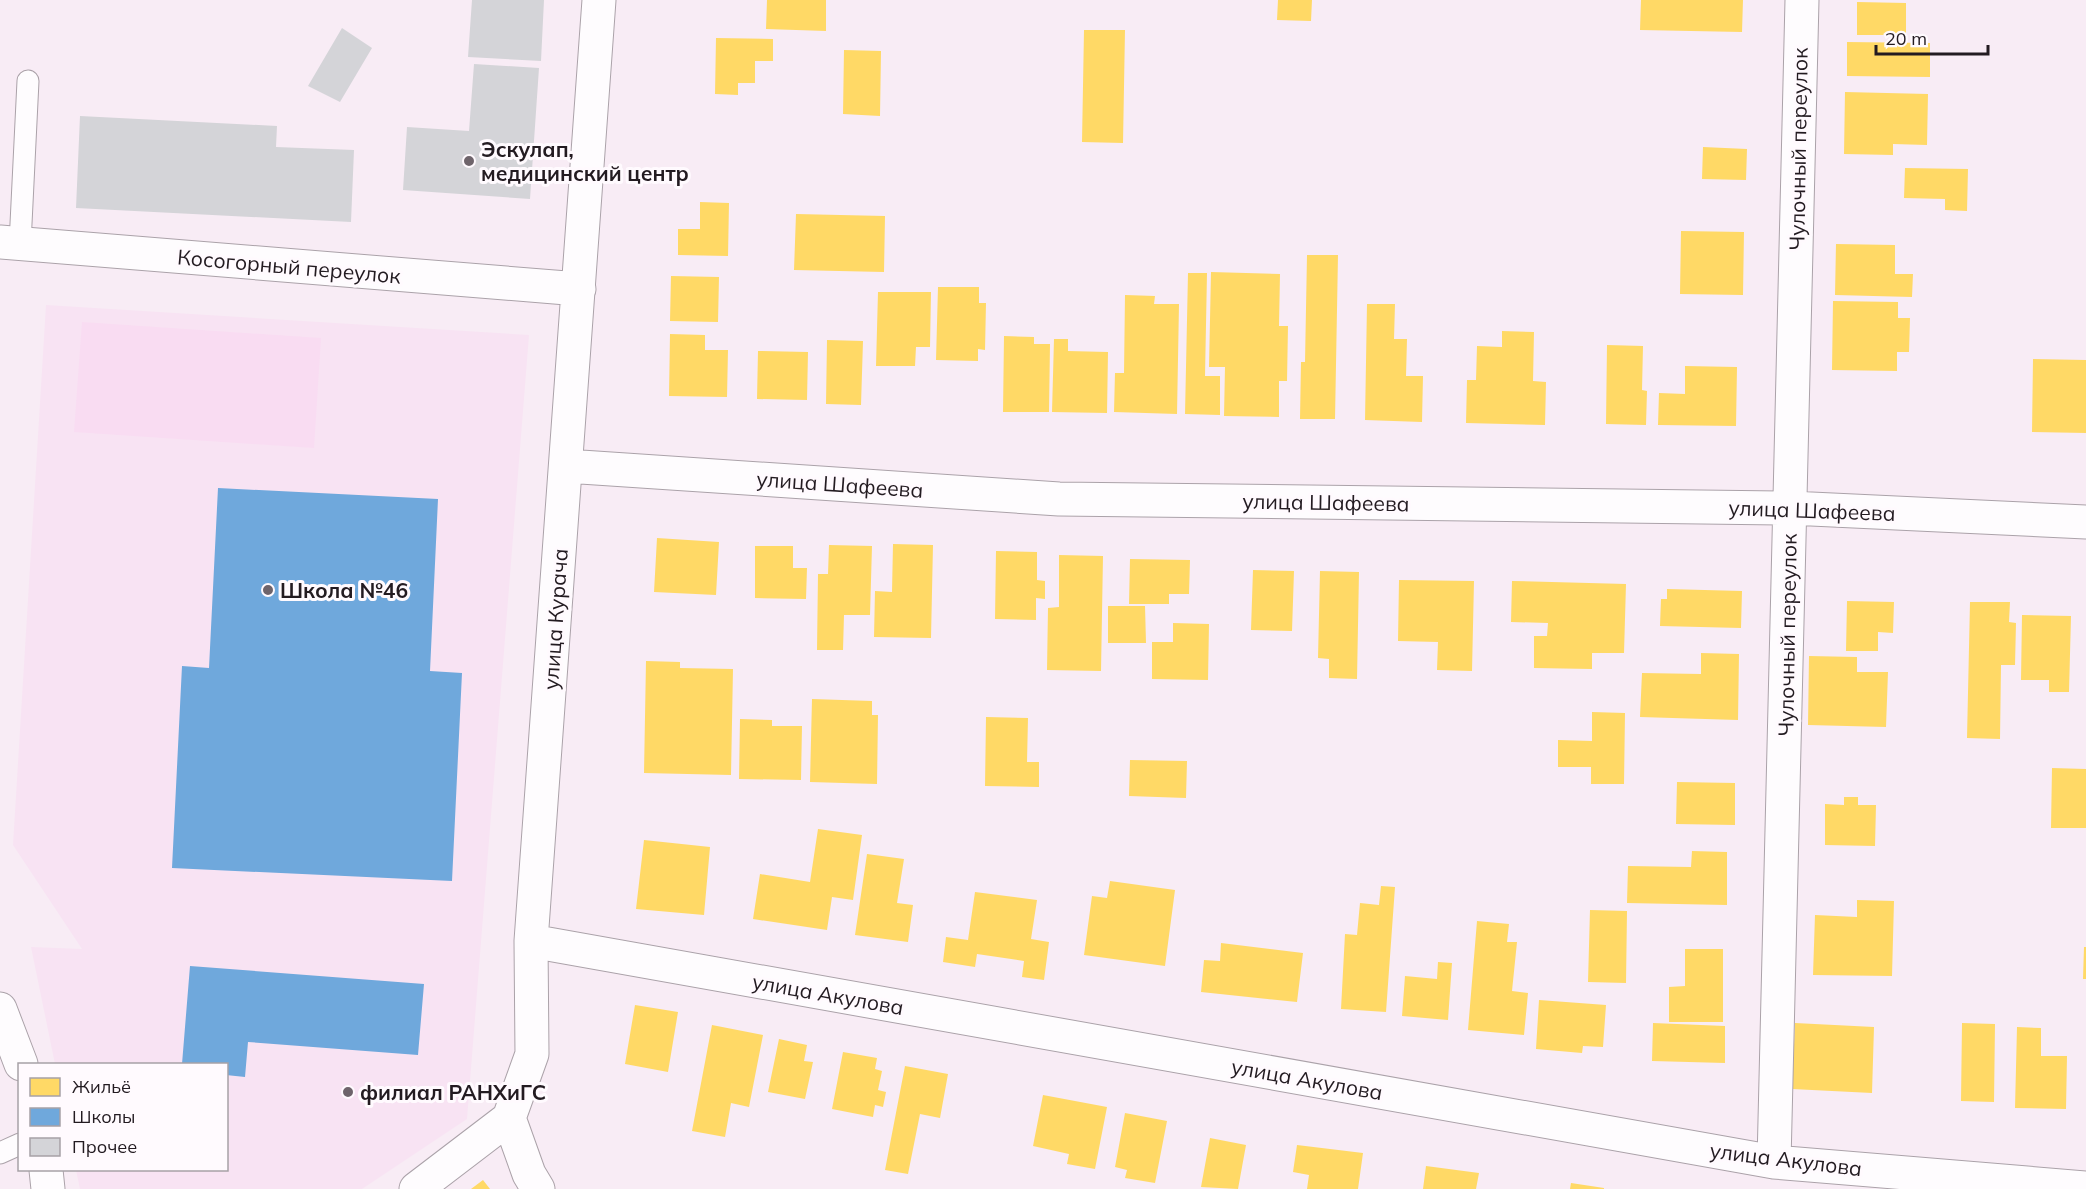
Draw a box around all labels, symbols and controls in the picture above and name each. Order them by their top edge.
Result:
scale bar [1876,18,1988,56]
text: 20 m [1885,27,1927,50]
street label: Чулочный переулок [1783,47,1813,251]
place label: Эскулап, медицинский центр [481,136,689,186]
marker: Эскулап, медицинский центр [462,154,476,168]
street label: Косогорный переулок [176,243,402,289]
street label: улица Шафеева [756,465,924,503]
street label: улица Шафеева [1242,488,1410,516]
street label: улица Шафеева [1728,494,1896,526]
street label: Чулочный переулок [1772,533,1802,737]
street label: улица Курача [537,547,573,691]
place label: Школа №46 [280,577,408,603]
marker: Школа №46 [261,583,275,597]
street label: улица Акулова [750,968,906,1020]
street label: улица Акулова [1229,1053,1385,1105]
legend [18,1063,228,1171]
text: Жильё [72,1075,131,1098]
place label: филиал РАНХиГС [360,1079,546,1105]
marker: филиал РАНХиГС [341,1085,355,1099]
text: Школы [72,1105,135,1128]
text: Прочее [72,1135,137,1158]
street label: улица Акулова [1708,1137,1864,1181]

